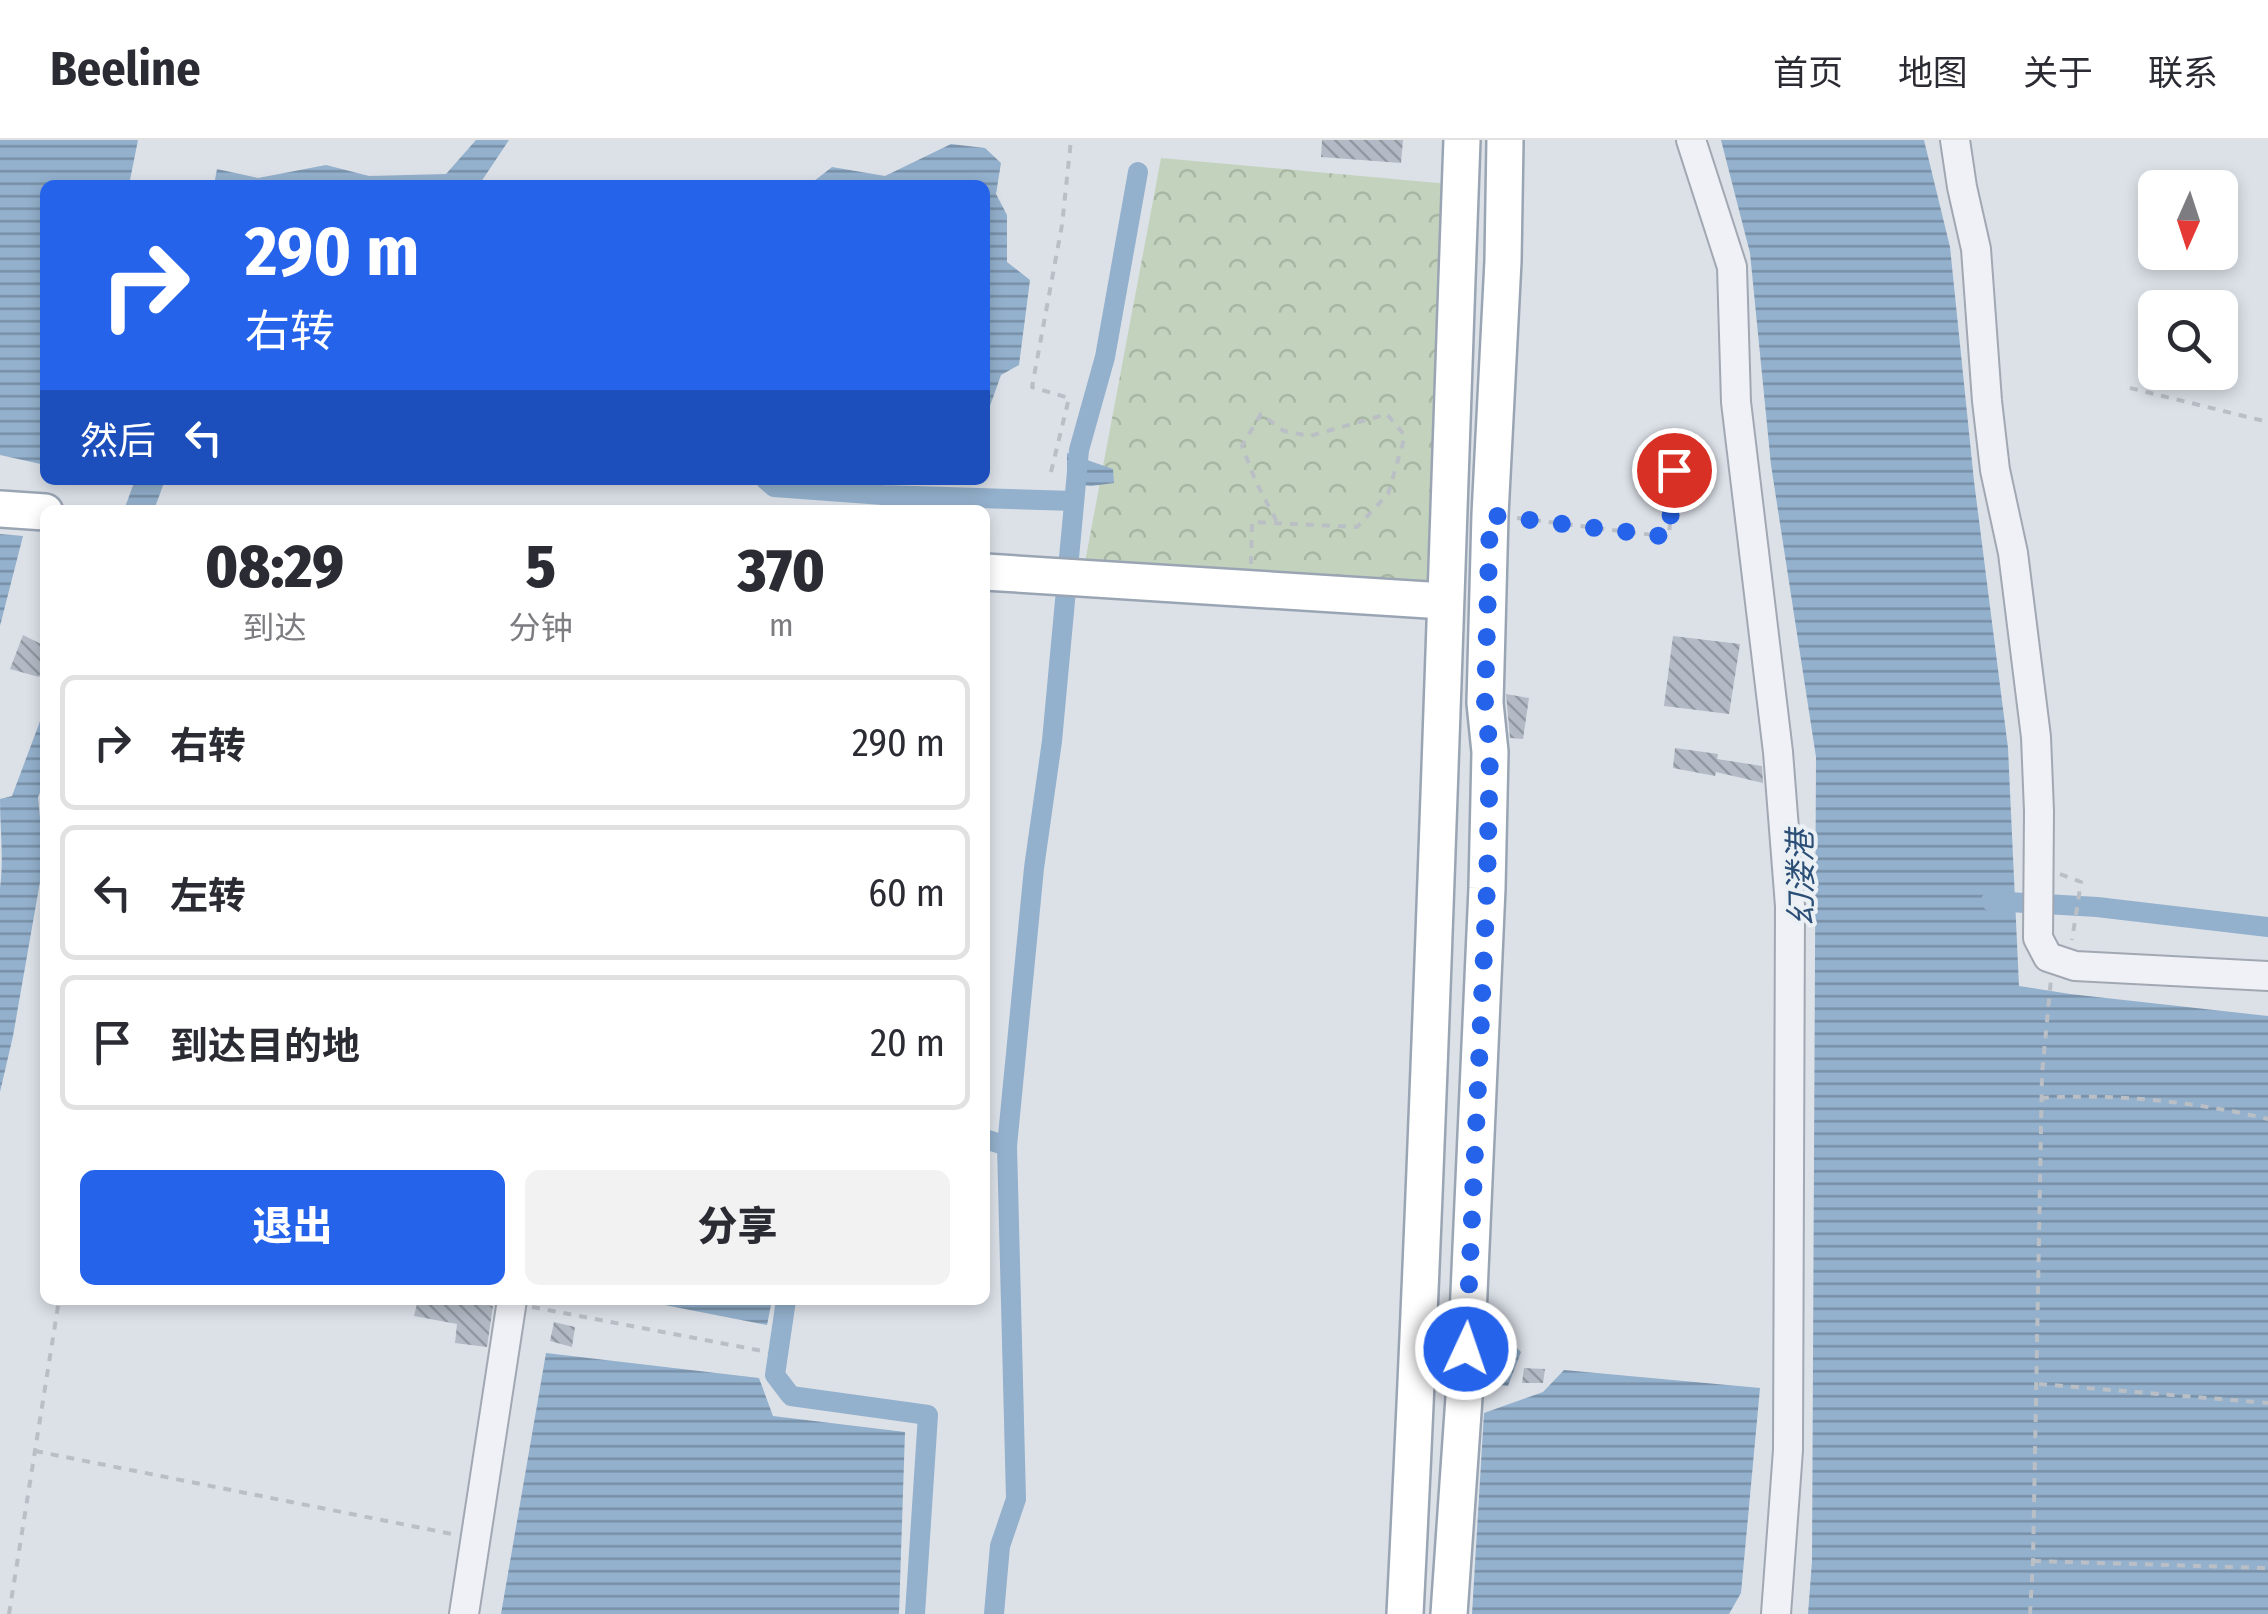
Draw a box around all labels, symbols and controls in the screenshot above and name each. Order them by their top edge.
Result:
text: Beeline [50,40,201,98]
text: 首页 [1773,52,1843,94]
text: 地图 [1898,52,1968,94]
text: 关于 [2023,52,2093,94]
text: 联系 [2148,52,2218,94]
north arrow [2138,170,2238,270]
map controls [2138,170,2238,390]
text: 290 m [245,210,419,294]
icon: right [80,220,210,350]
button: search [2138,290,2238,390]
text: 右转 [245,305,335,359]
icon: left [176,410,231,465]
text: 然后 [80,418,156,464]
pin [1632,428,1717,513]
icon: arrive [1647,443,1702,498]
text: 08:29 [205,531,344,603]
text: 5 [526,531,556,603]
text: 370 [738,535,825,607]
text: m [769,606,794,644]
text: 到达 [242,609,306,647]
text: 分钟 [509,609,573,647]
icon: right [85,715,140,770]
text: 290 m [852,720,945,766]
text: 右转 [170,723,246,769]
water label: 幻溇港 [1781,826,1821,926]
icon: left [85,865,140,920]
text: 60 m [868,870,945,916]
text: 左转 [170,873,246,919]
icon: arrive [85,1015,140,1070]
text: 20 m [870,1020,945,1066]
text: 到达目的地 [170,1023,360,1069]
button: 退出 [80,1170,505,1285]
button: 分享 [525,1170,950,1285]
position arrow [1414,1297,1518,1401]

